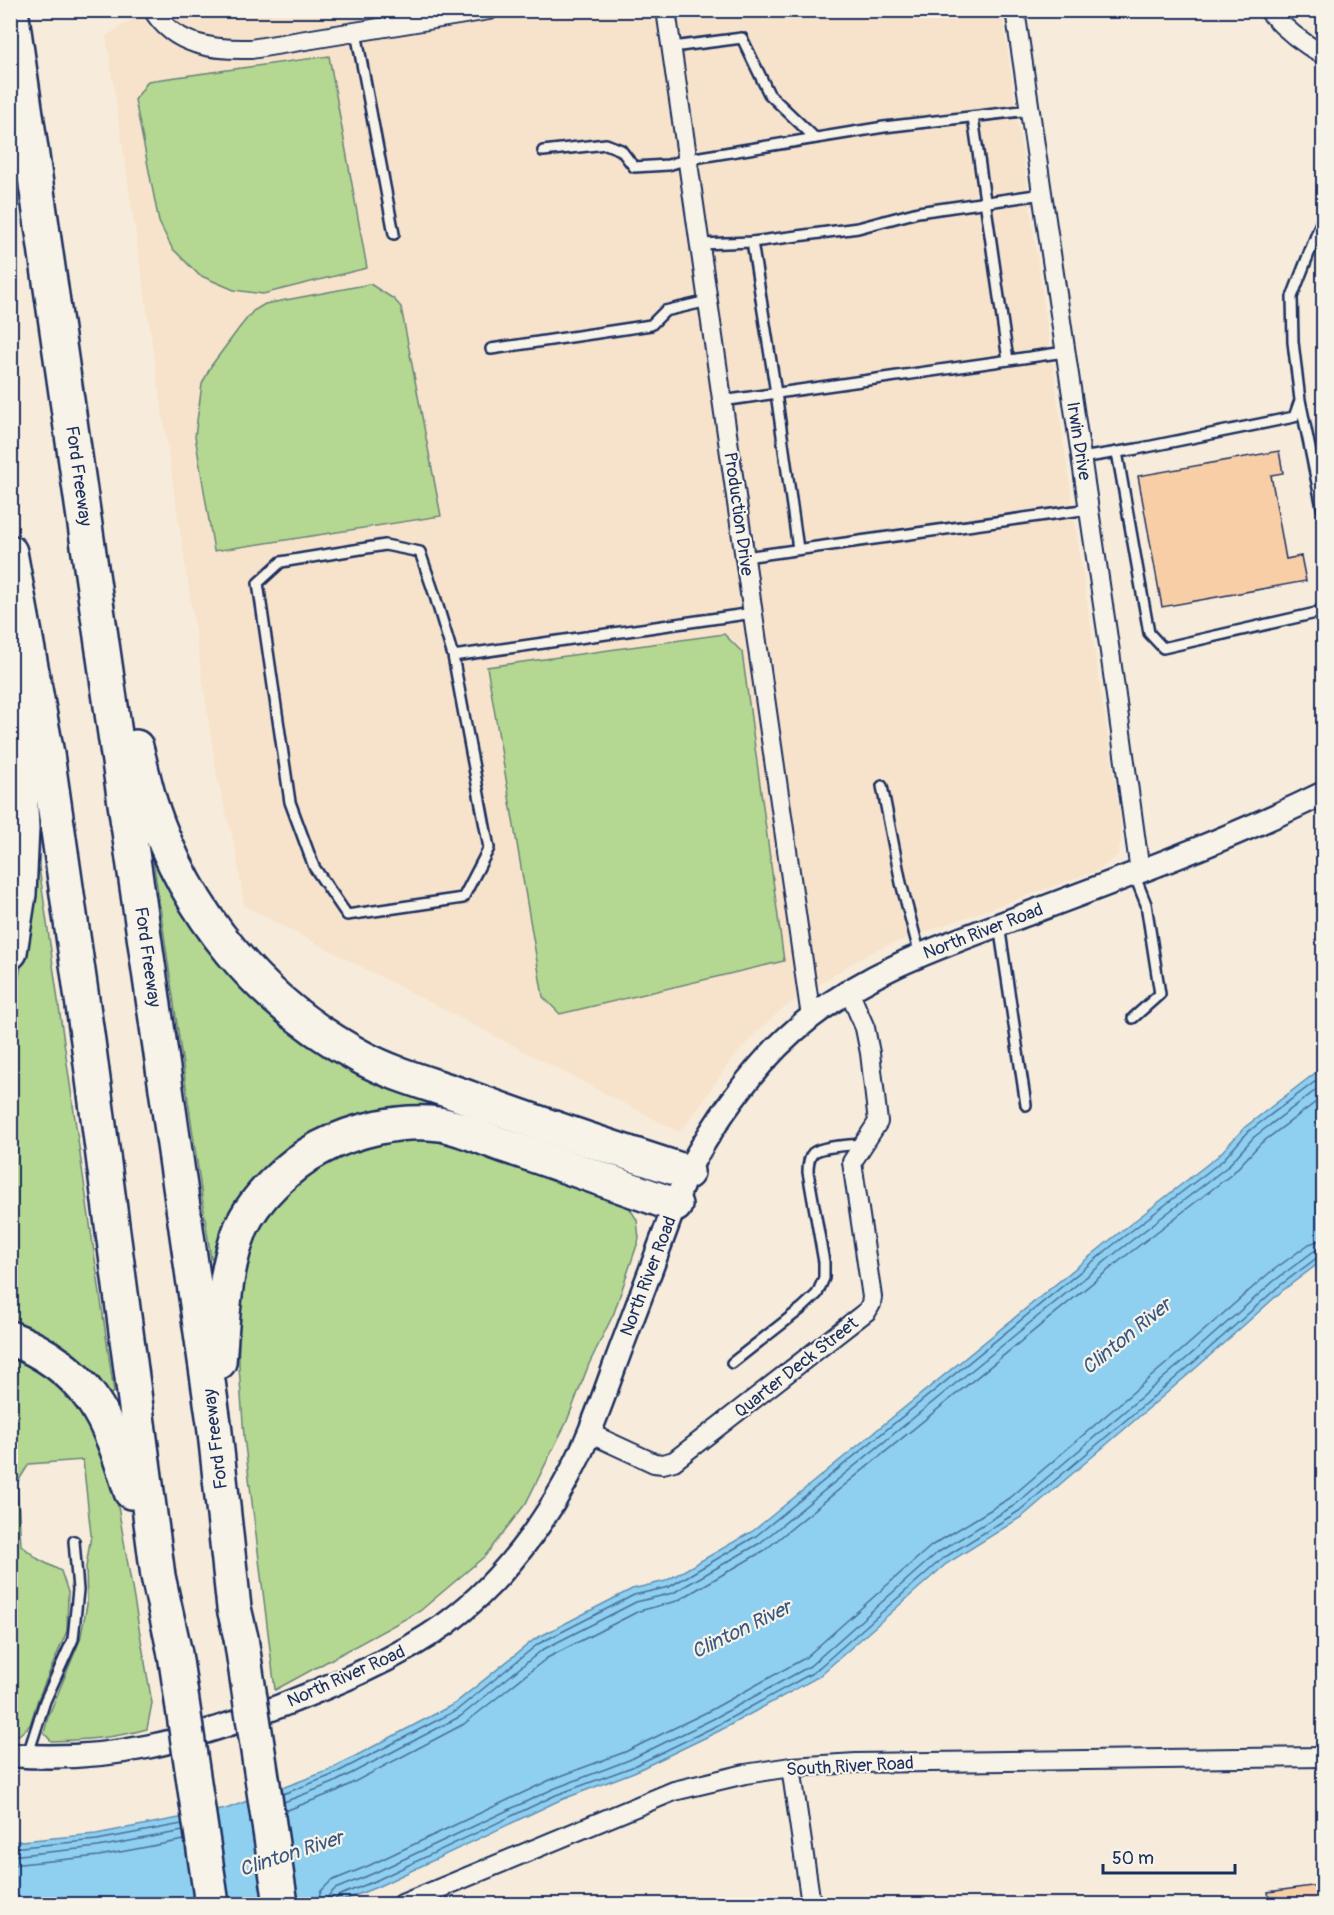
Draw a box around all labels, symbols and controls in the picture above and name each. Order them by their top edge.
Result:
street label: Irwin Drive [1061,400,1096,482]
street label: Ford Freeway [60,424,97,528]
street label: Production Drive [718,451,759,578]
street label: North River Road [920,898,1046,965]
street label: Ford Freeway [129,905,166,1009]
street label: North River Road [615,1213,682,1339]
water label: Clinton River [1077,1291,1178,1380]
street label: Quarter Deck Street [730,1311,863,1423]
street label: Ford Freeway [198,1387,233,1491]
water label: Clinton River [687,1593,798,1664]
street label: North River Road [284,1640,409,1713]
street label: South River Road [786,1752,914,1781]
water label: Clinton River [236,1824,349,1882]
scale bar [1103,1837,1235,1875]
text: 50 m [1112,1847,1154,1870]

